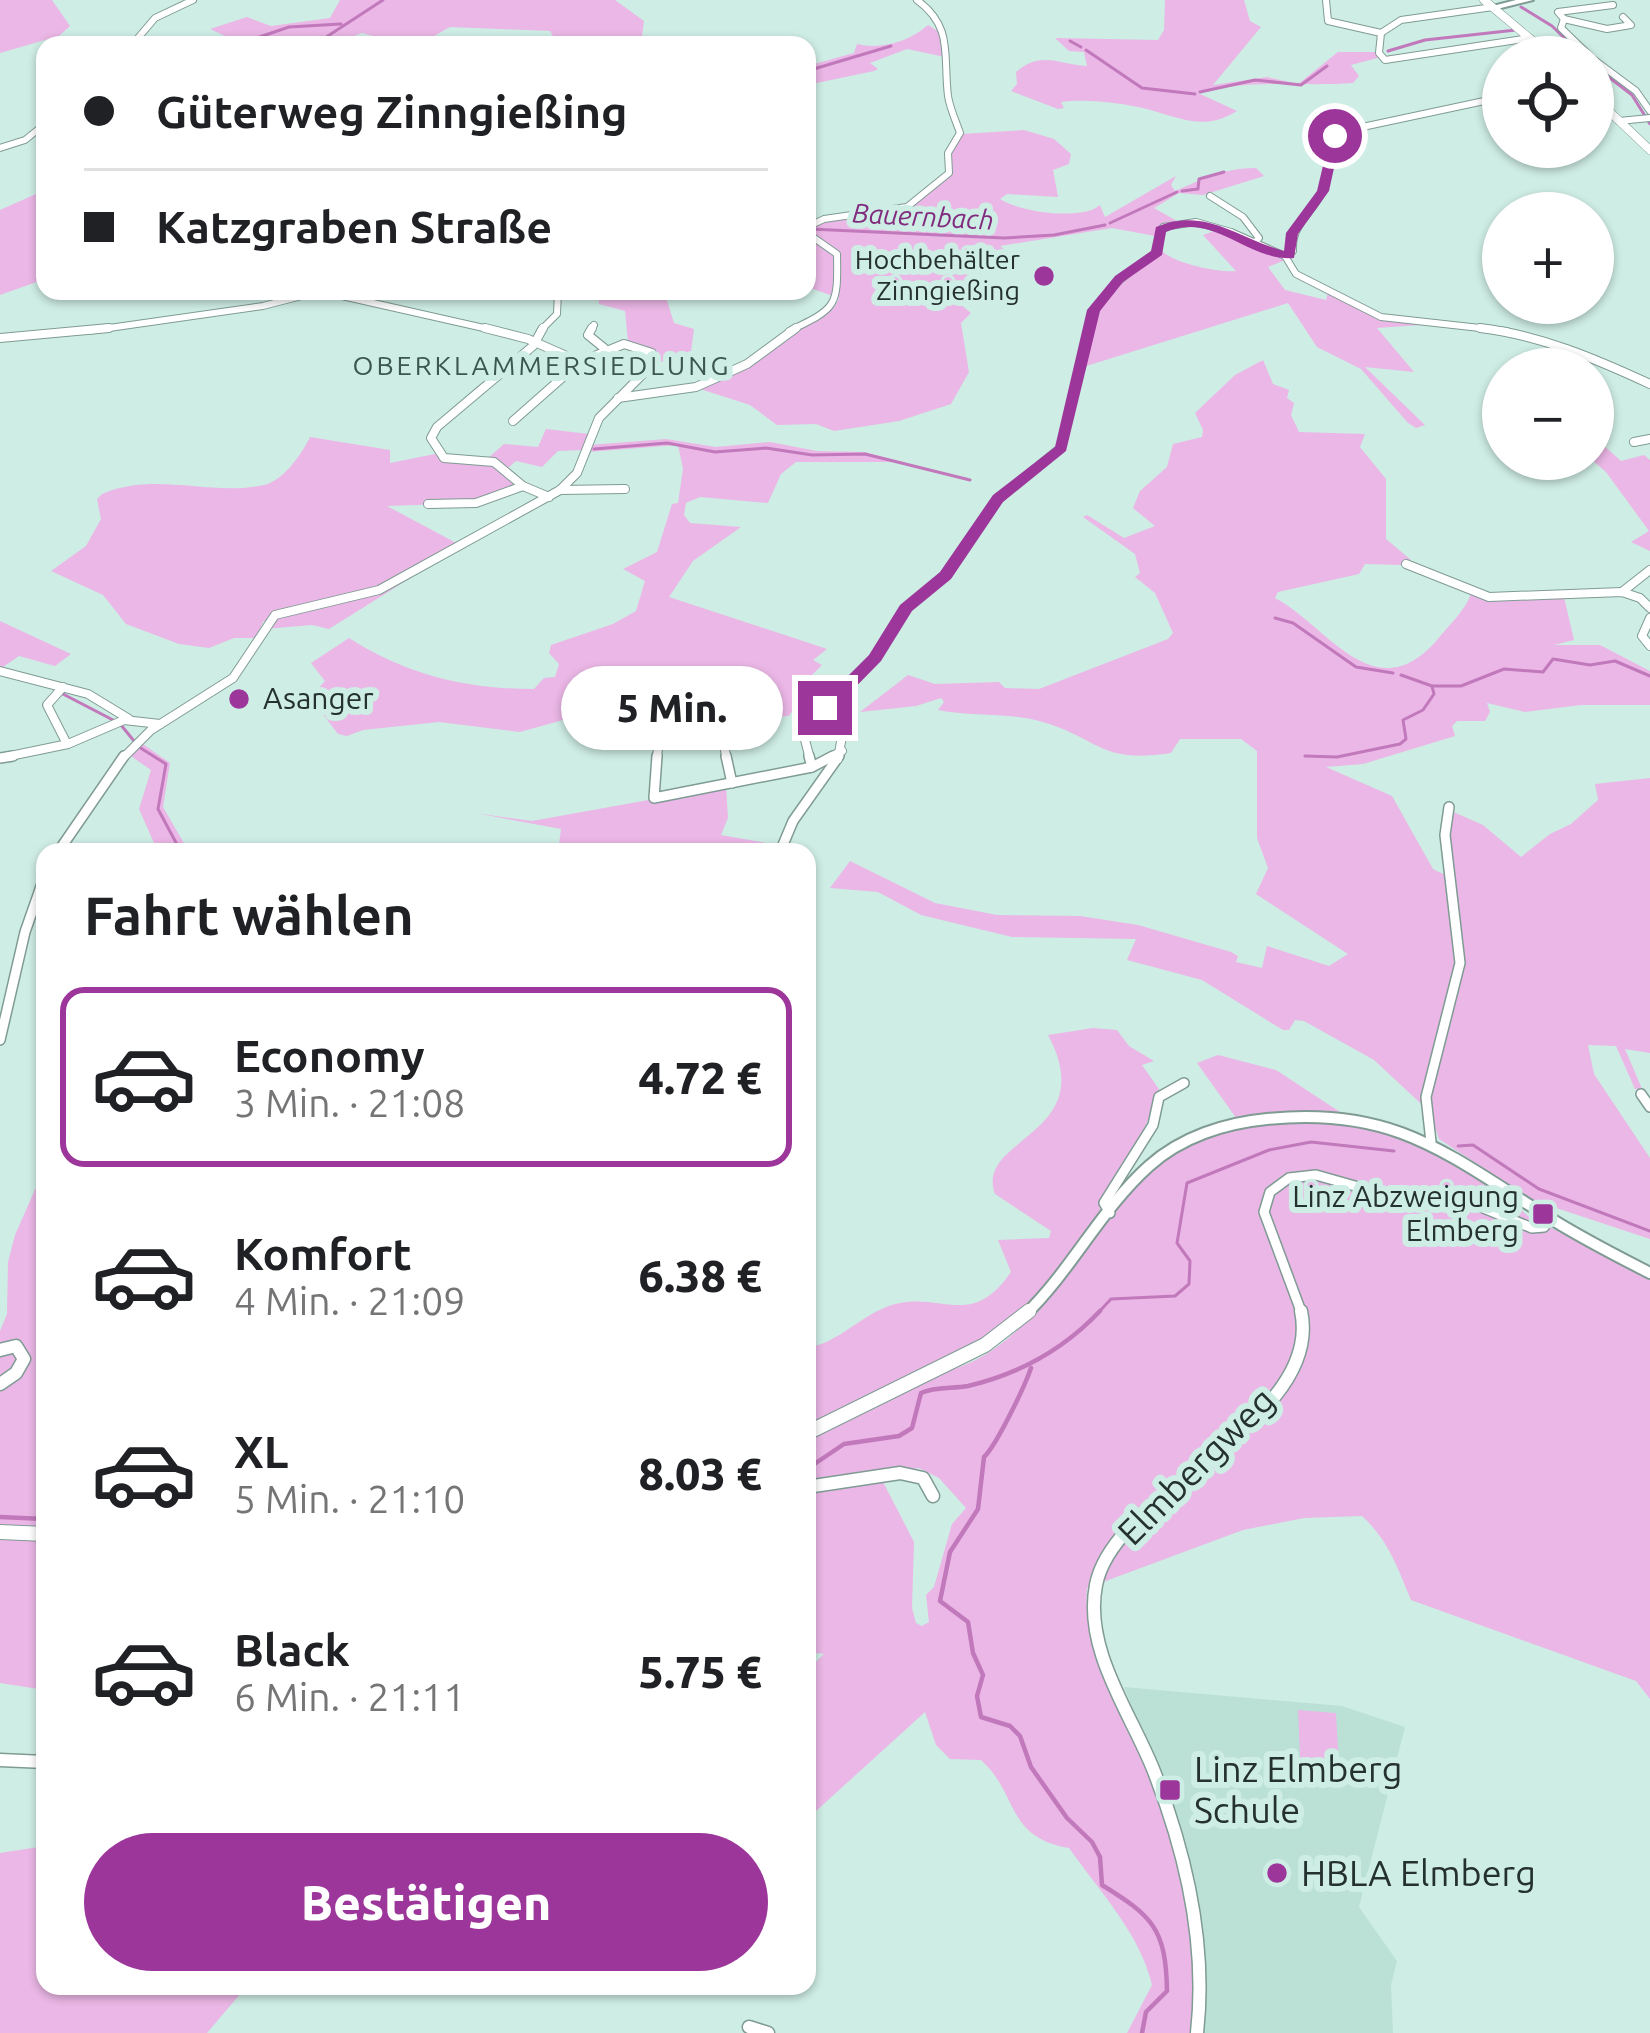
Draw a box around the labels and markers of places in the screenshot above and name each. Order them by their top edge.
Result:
place label: Hochbehälter Zinngießing [855,244,1020,305]
marker: Hochbehälter Zinngießing [1031,263,1057,289]
place label: Asanger [263,681,374,715]
marker: Asanger [226,686,252,712]
place label: Linz Abzweigung Elmberg [1292,1179,1519,1247]
marker: Linz Abzweigung Elmberg [1530,1201,1556,1227]
place label: Linz Elmberg Schule [1194,1748,1402,1830]
marker: Linz Elmberg Schule [1157,1777,1183,1803]
place label: HBLA Elmberg [1301,1852,1536,1893]
marker: HBLA Elmberg [1264,1860,1290,1886]

